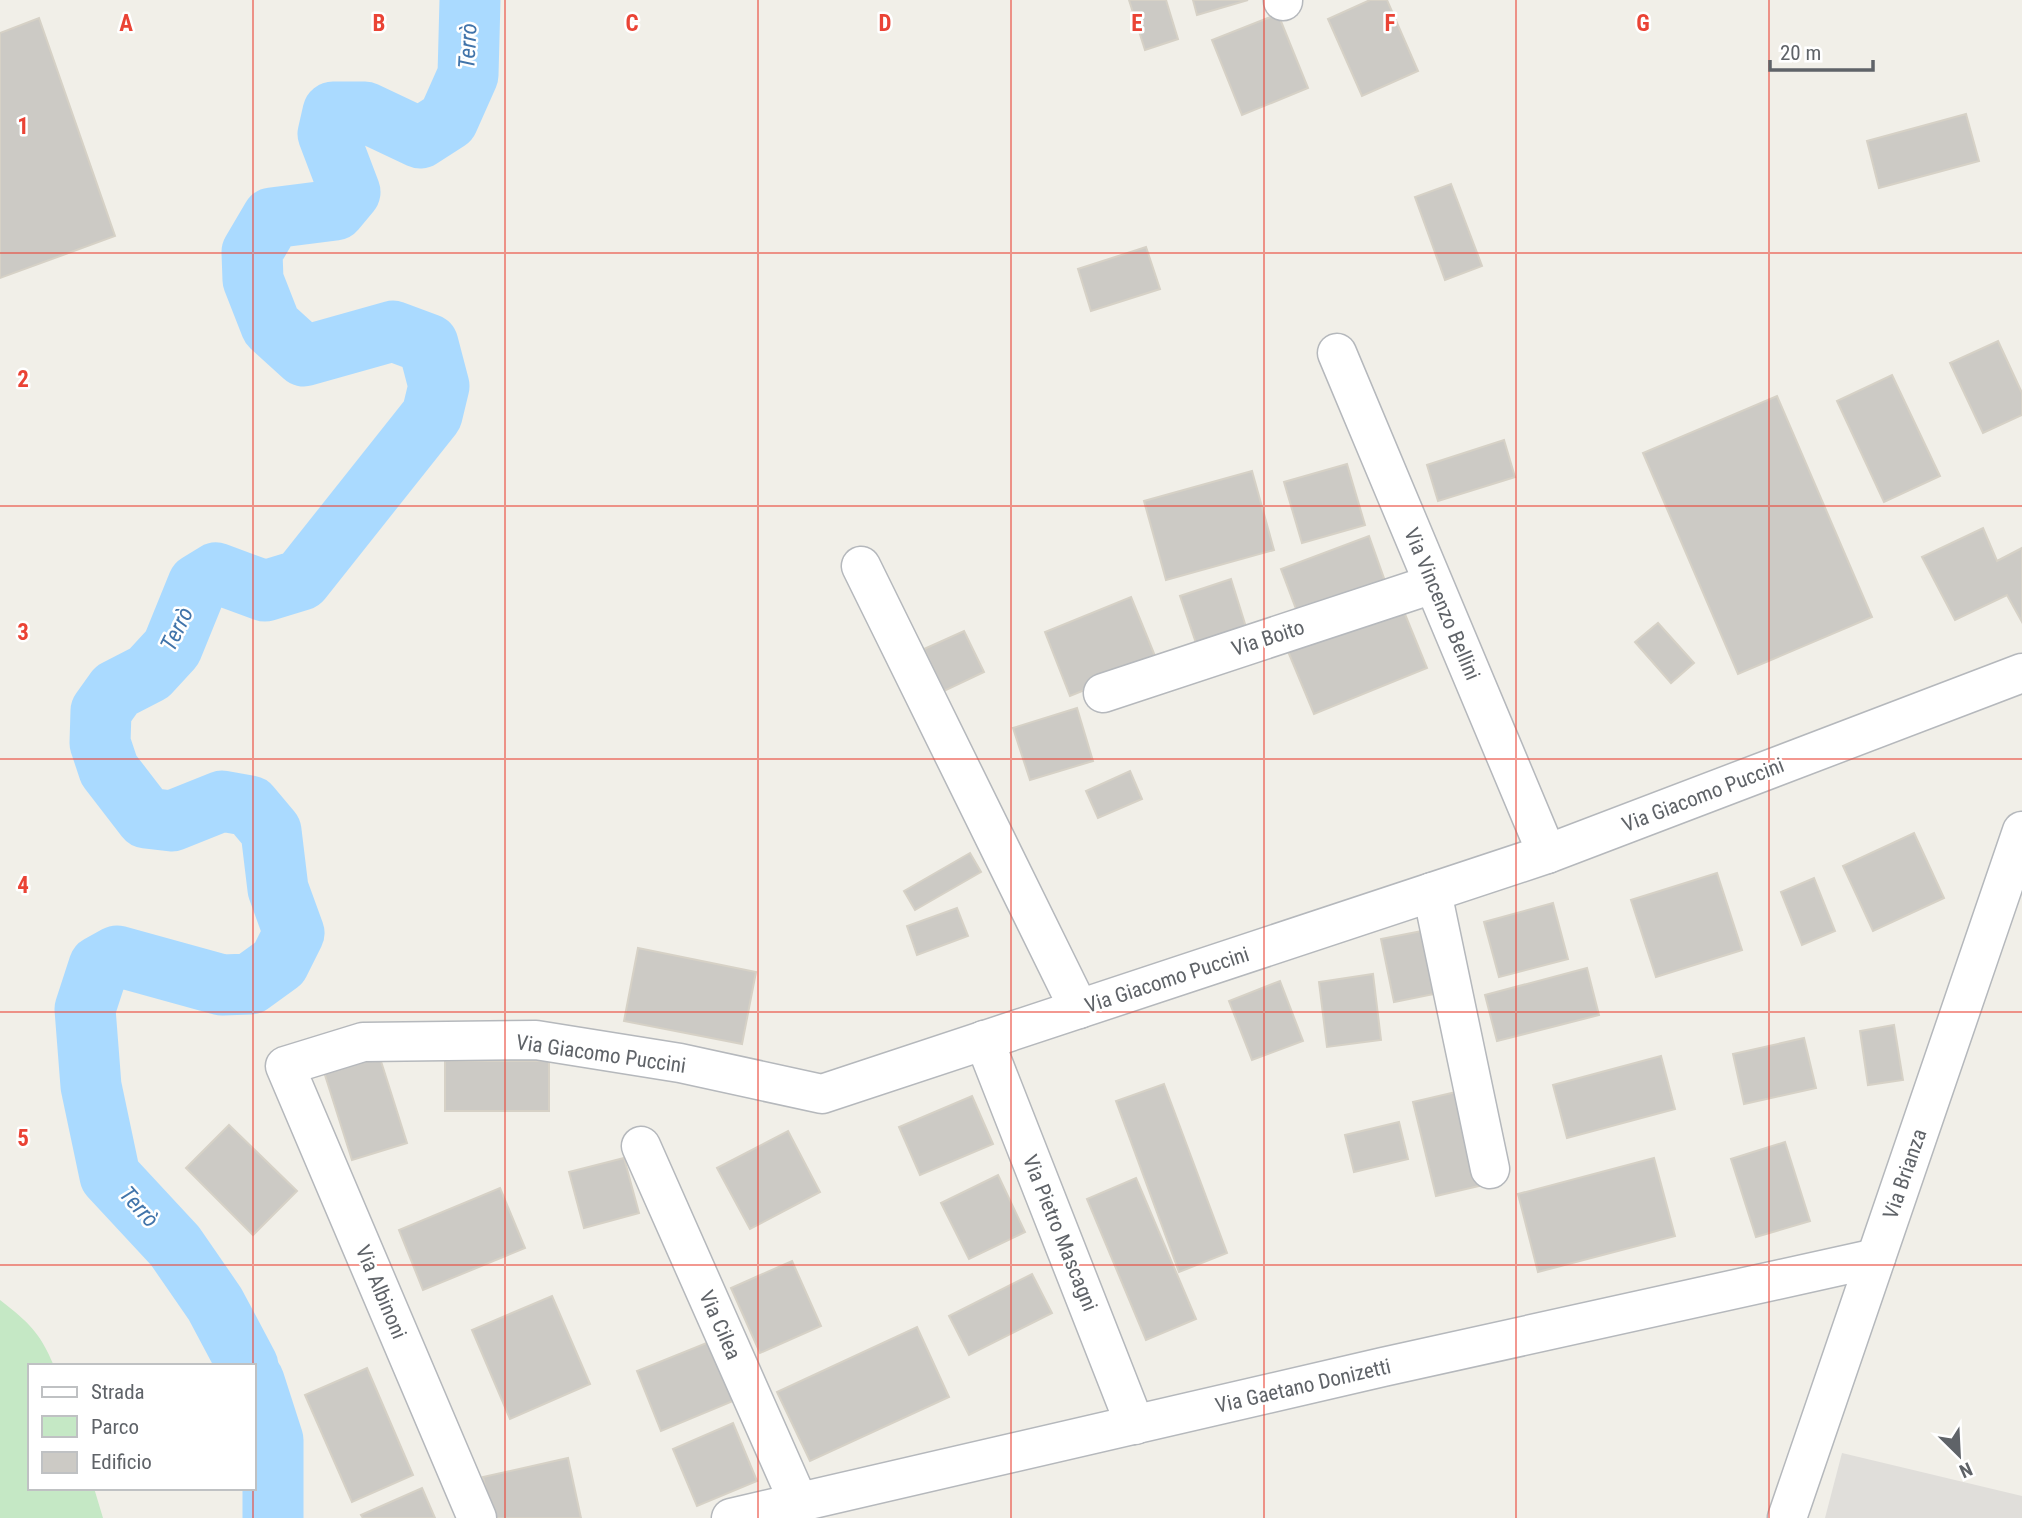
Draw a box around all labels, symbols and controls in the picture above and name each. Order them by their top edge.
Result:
text: A [119,10,133,37]
text: B [373,10,385,37]
text: C [625,10,639,37]
text: D [879,10,892,37]
text: E [1131,10,1143,37]
text: F [1385,10,1396,37]
text: G [1636,10,1650,37]
water label: Terrò [453,23,483,69]
scale bar [1770,28,1873,72]
text: 20 m [1780,41,1821,65]
text: 1 [17,113,29,140]
text: 2 [17,366,29,393]
street label: Via Vincenzo Bellini [1399,524,1485,684]
water label: Terrò [155,603,199,655]
street label: Via Boito [1229,615,1307,661]
text: 3 [17,619,29,646]
street label: Via Giacomo Puccini [1619,753,1787,837]
text: 4 [17,872,29,899]
street label: Via Giacomo Puccini [1082,942,1252,1018]
street label: Via Giacomo Puccini [515,1030,687,1078]
text: 5 [17,1125,29,1152]
street label: Via Brianza [1878,1126,1932,1222]
street label: Via Pietro Mascagni [1018,1151,1102,1315]
water label: Terrò [114,1181,164,1233]
street label: Via Albinoni [351,1242,411,1342]
street label: Via Cilea [694,1287,746,1363]
street label: Via Gaetano Donizetti [1213,1354,1393,1418]
legend [28,1364,256,1490]
text: Strada [91,1380,145,1404]
text: Parco [91,1415,139,1439]
north arrow [1924,1420,1994,1490]
text: Edificio [91,1450,152,1474]
text: N [1956,1457,1976,1483]

